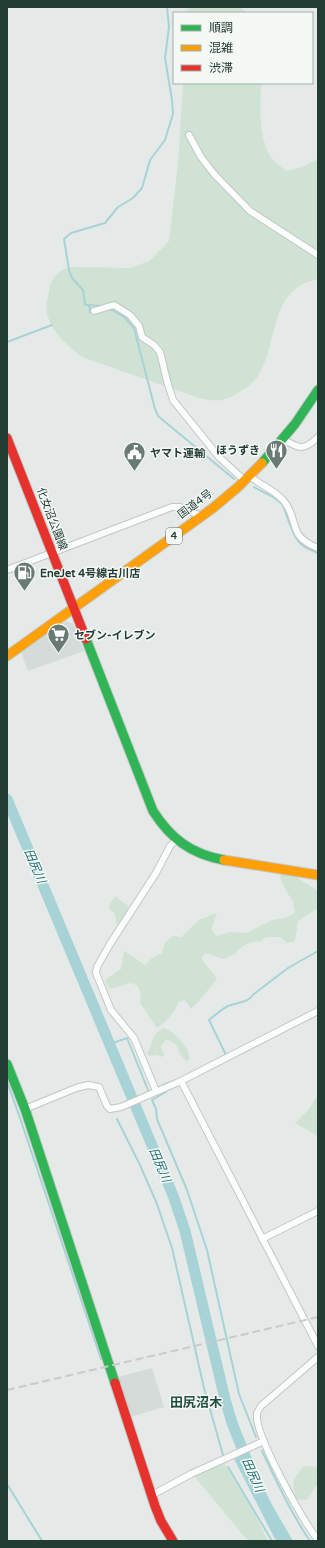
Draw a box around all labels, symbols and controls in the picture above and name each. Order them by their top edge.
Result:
legend [173,12,313,84]
text: 順調 [209,21,233,35]
text: 混雑 [209,41,233,55]
text: 渋滞 [209,61,233,75]
restaurant icon: ほうずき [263,437,289,470]
public building icon: ヤマト運輸 [122,440,148,473]
place label: ほうずき [216,444,260,457]
place label: ヤマト運輸 [150,447,206,460]
street label: 化女沼公園線 [34,486,70,552]
street label: 国道4号 [175,487,215,521]
road number: 4 [166,528,182,544]
fuel station icon: EneJet 4号線古川店 [12,560,38,593]
place label: EneJet 4号線古川店 [40,567,140,580]
supermarket icon: セブン-イレブン [46,622,72,655]
place label: セブン-イレブン [74,629,156,642]
water label: 田尻川 [22,847,49,887]
water label: 田尻川 [147,1146,174,1186]
district label: 田尻沼木 [170,1395,223,1411]
water label: 田尻川 [239,1456,268,1496]

